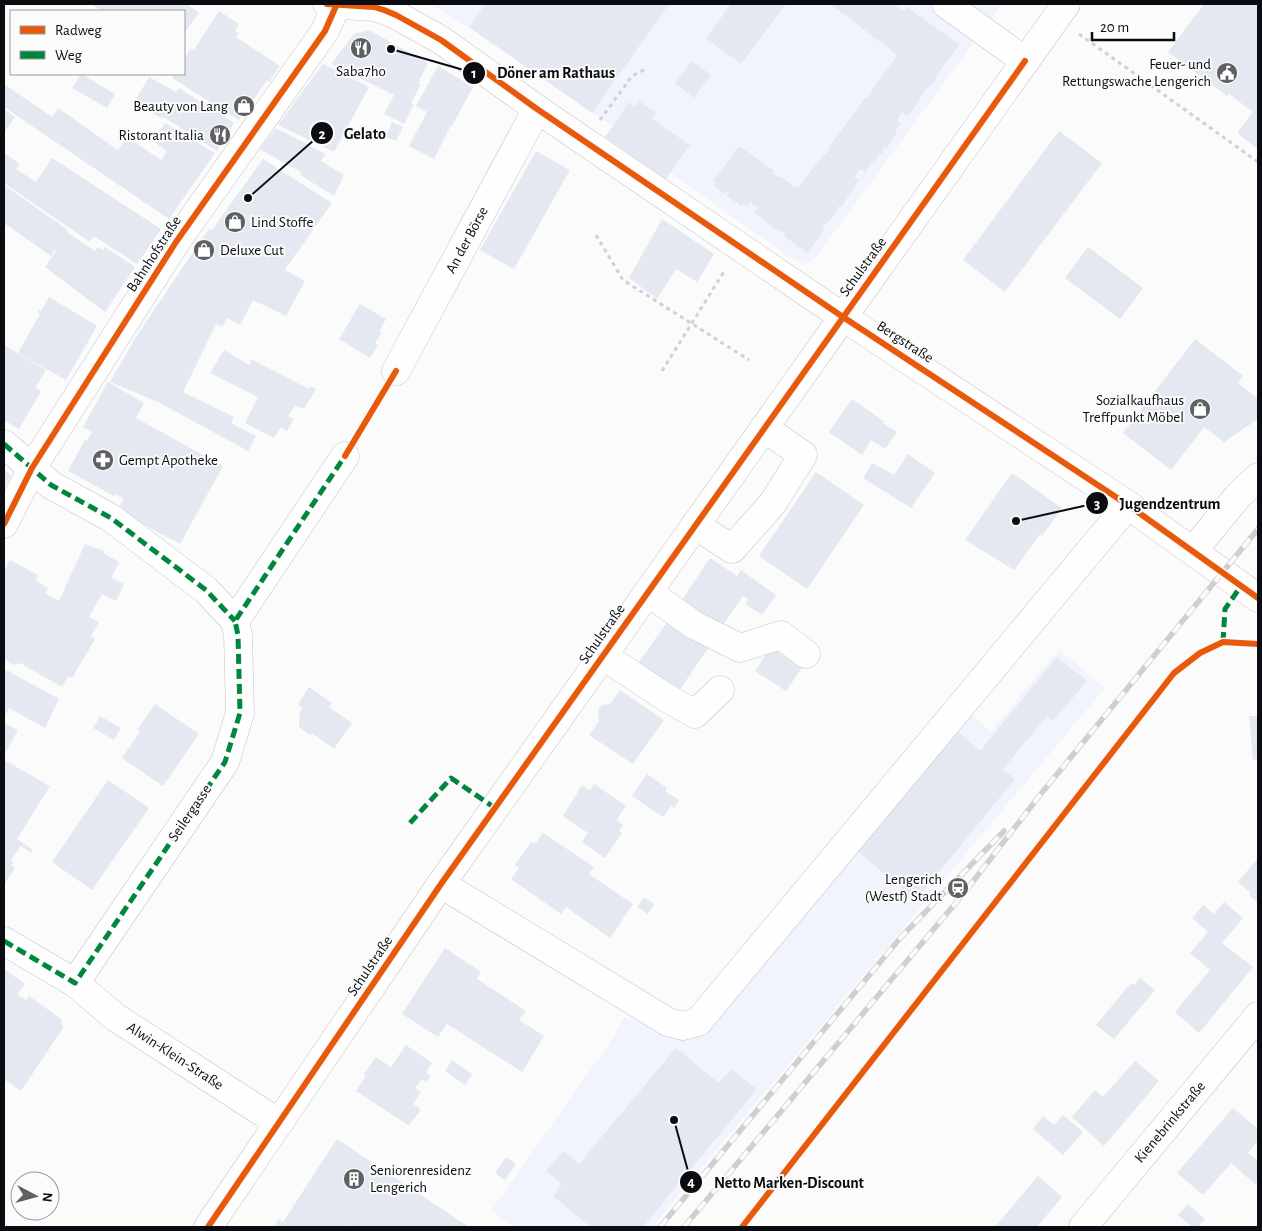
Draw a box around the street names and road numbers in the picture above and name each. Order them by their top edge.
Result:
street label: An der Börse [443,204,491,276]
street label: Bahnhofstraße [124,213,184,295]
street label: Schulstraße [837,235,889,299]
street label: Bergstraße [874,318,936,366]
street label: Schulstraße [576,601,628,667]
street label: Seilergasse [166,782,214,844]
street label: Schulstraße [345,933,396,999]
street label: Alwin-Klein-Straße [124,1019,226,1093]
street label: Kienebrinkstraße [1132,1078,1208,1166]

